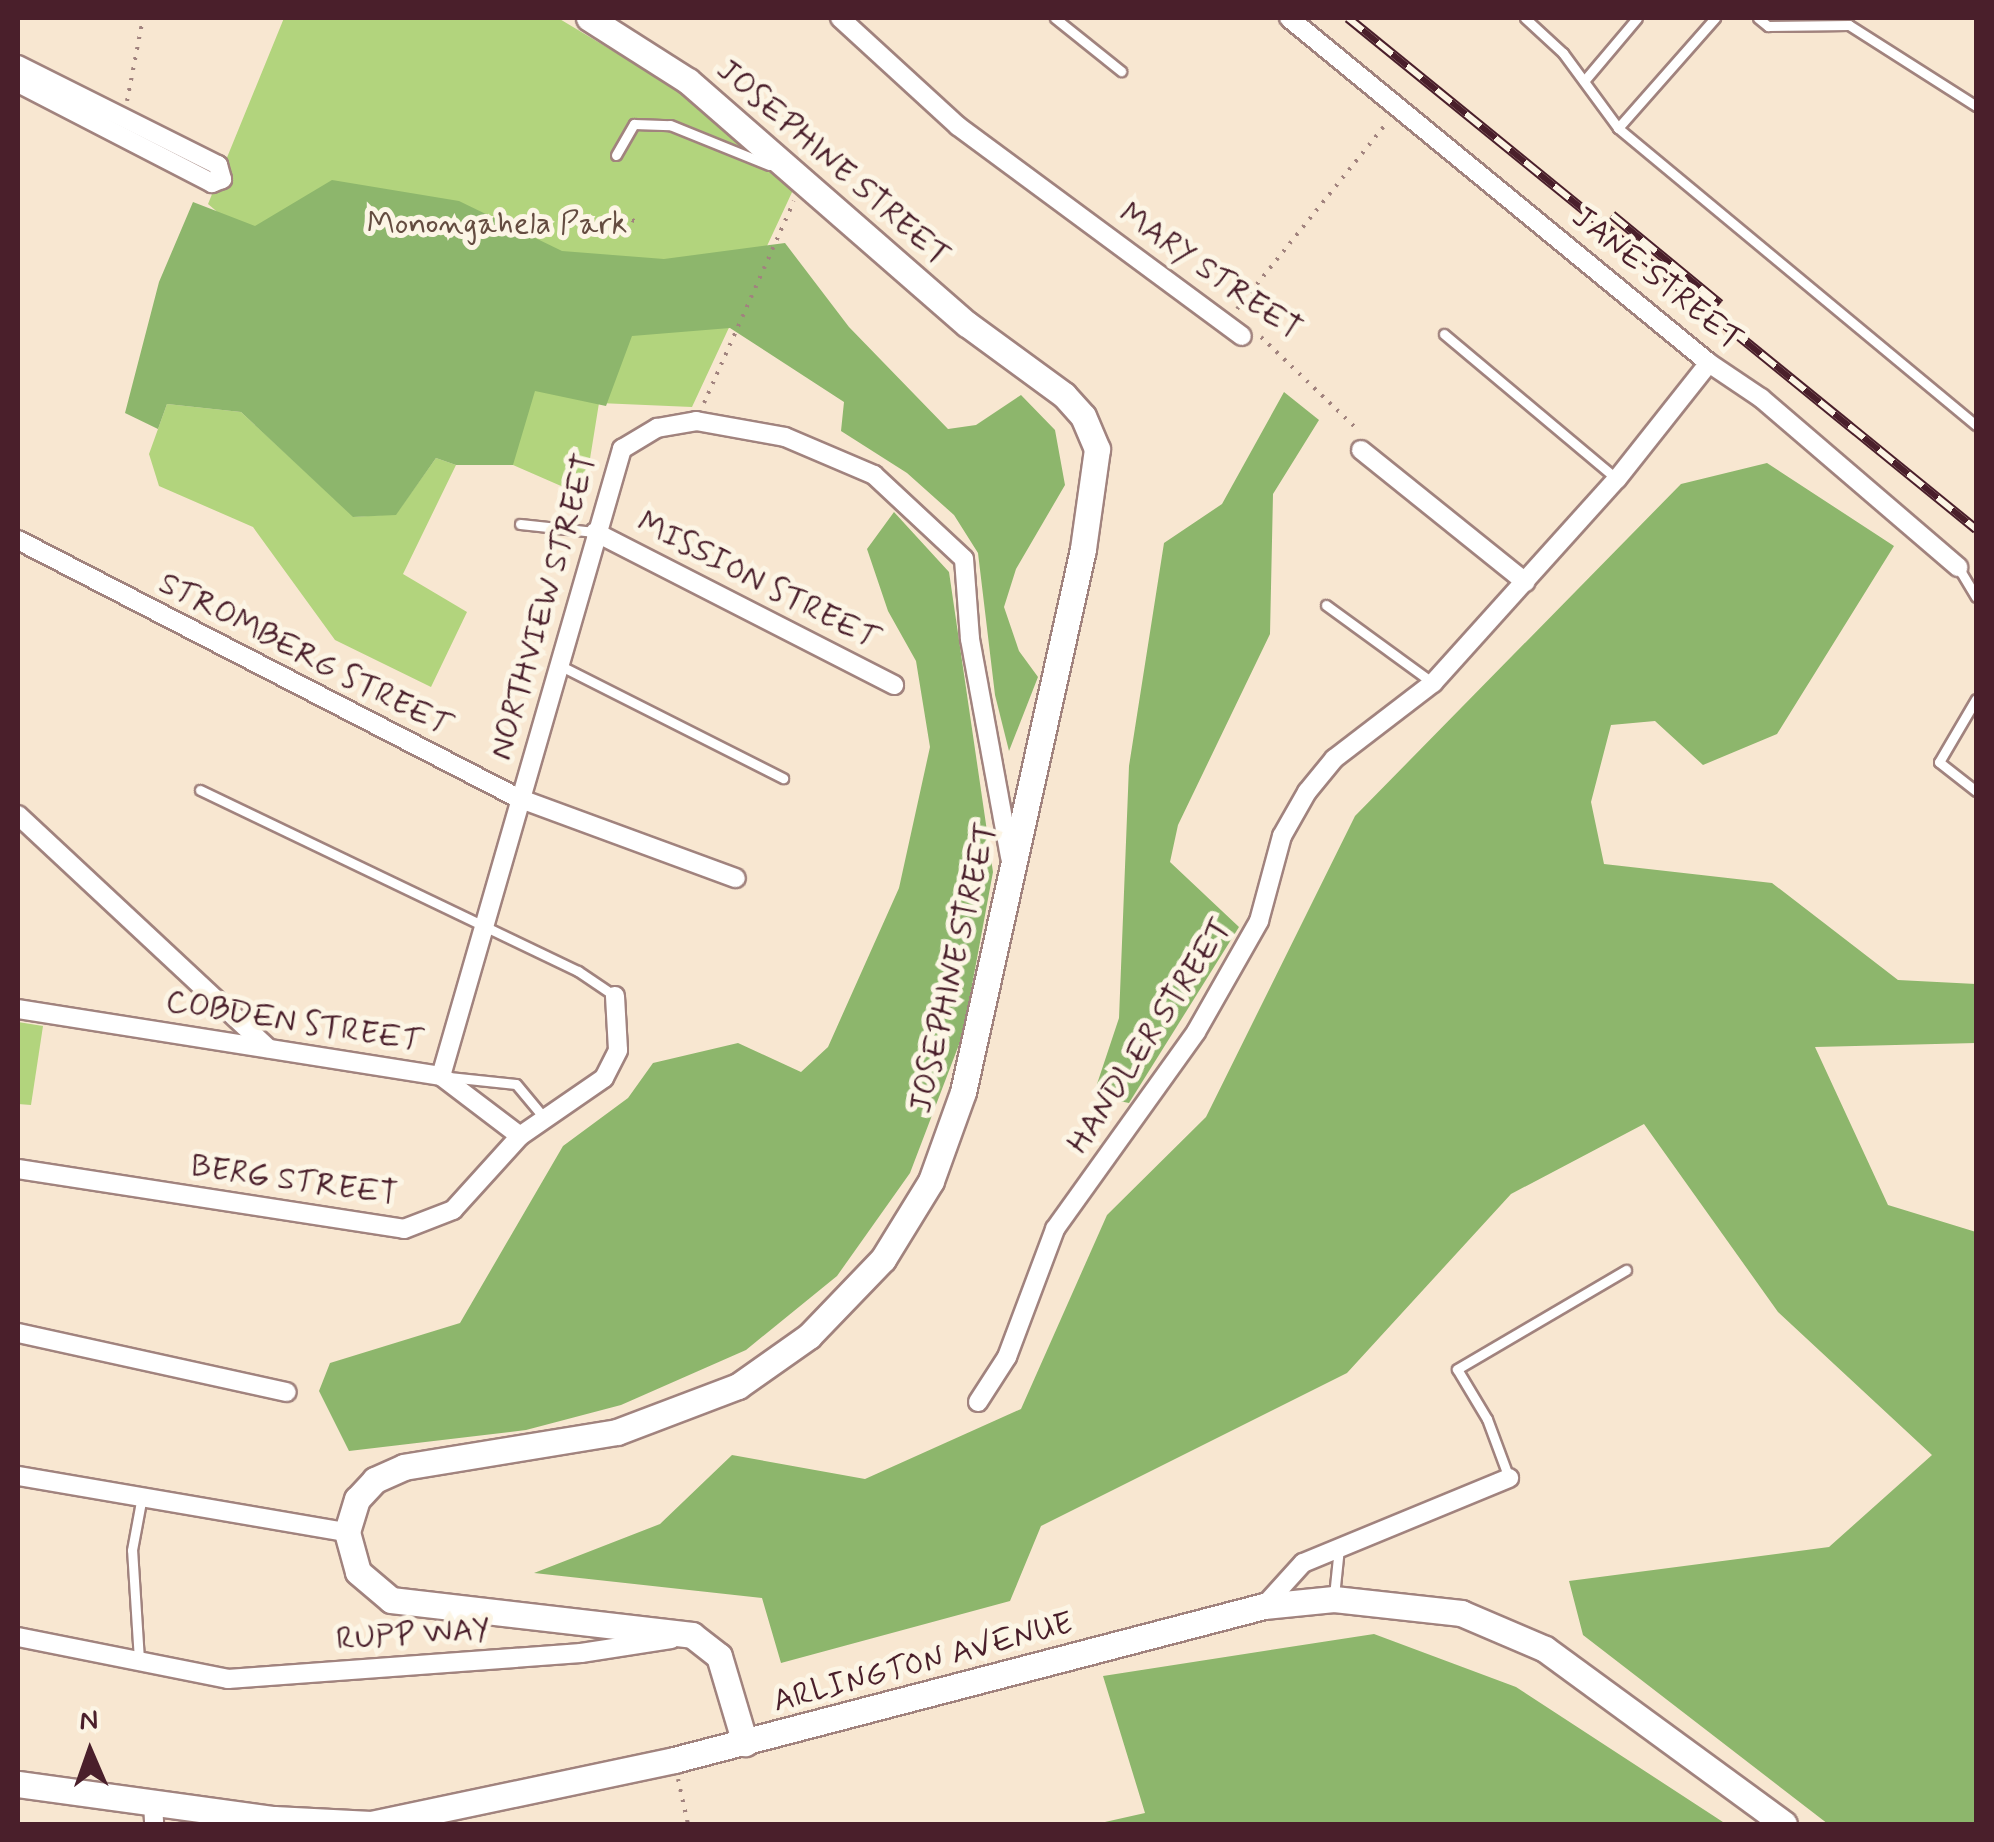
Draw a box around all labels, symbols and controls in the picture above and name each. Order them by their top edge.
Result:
street label: JOSEPHINE STREET [707,50,959,276]
street label: MARY STREET [1111,195,1309,349]
street label: JANE STREET [1563,197,1751,361]
park label: Monongahela Park [369,205,625,243]
street label: NORTHVIEW STREET [482,450,606,764]
street label: MISSION STREET [630,503,886,659]
street label: STROMBERG STREET [152,564,458,746]
street label: JOSEPHINE STREET [901,817,1007,1119]
street label: HANDLER STREET [1059,909,1241,1163]
street label: COBDEN STREET [162,983,426,1061]
street label: BERG STREET [188,1147,400,1215]
street label: ARLINGTON AVENUE [769,1604,1077,1722]
street label: RUPP WAY [335,1610,491,1660]
north arrow [40,1702,140,1802]
text: N [79,1703,99,1740]

